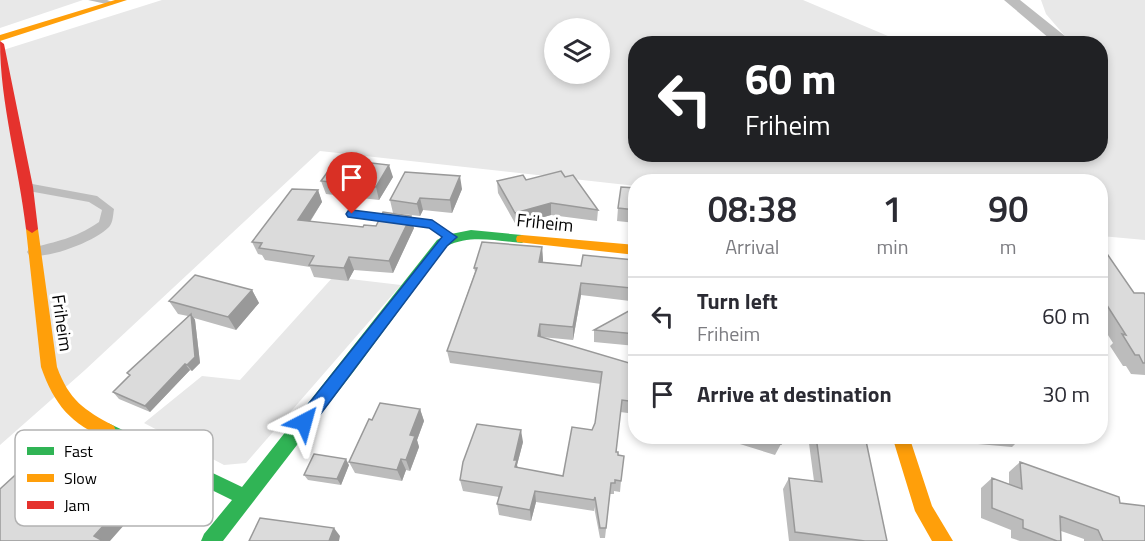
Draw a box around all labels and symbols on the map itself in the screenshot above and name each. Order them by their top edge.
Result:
pin [326,152,377,214]
street label: Friheim [515,206,575,239]
street label: Friheim [45,293,80,353]
position arrow [272,390,336,454]
legend [15,430,213,526]
text: Fast [64,439,93,463]
text: Slow [64,466,97,490]
text: Jam [64,493,90,517]

